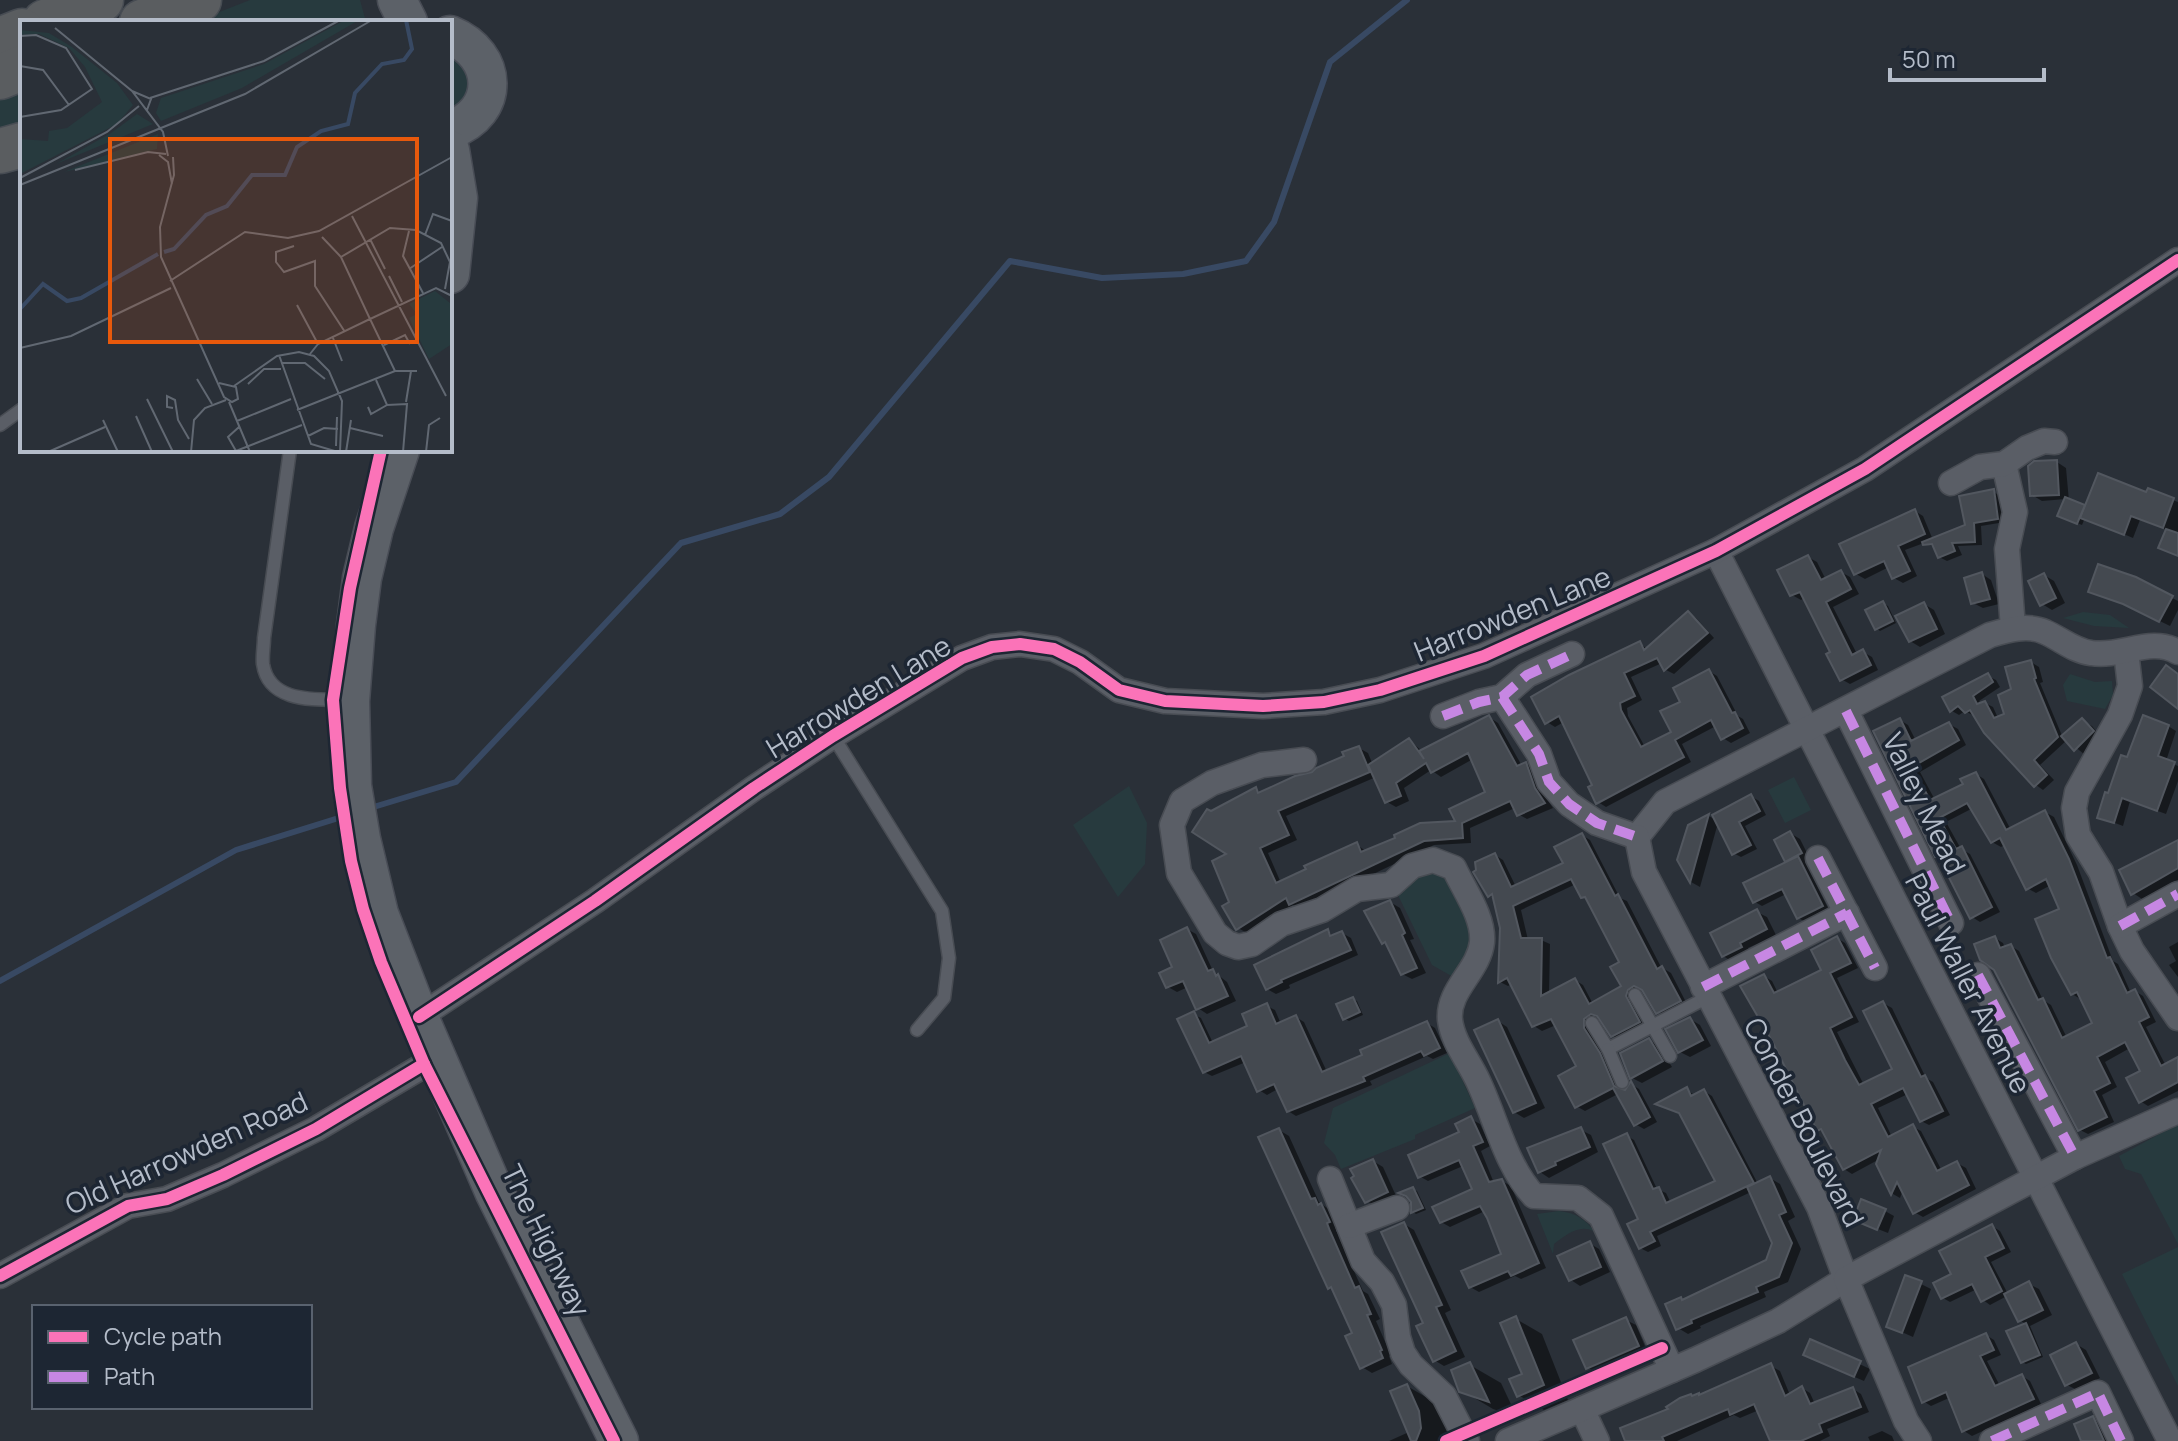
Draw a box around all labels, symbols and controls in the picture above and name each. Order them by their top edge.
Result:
inset map [20,20,452,452]
scale bar [1890,32,2044,82]
text: 50 m [1902,42,1956,75]
street label: Harrowden Lane [1408,556,1616,670]
street label: Harrowden Lane [759,626,957,766]
street label: Valley Mead [1874,726,1976,880]
street label: Paul Waller Avenue [1897,867,2041,1099]
street label: Conder Boulevard [1736,1011,1874,1233]
street label: Old Harrowden Road [59,1081,313,1223]
street label: The Highway [494,1158,600,1322]
legend [32,1305,312,1409]
text: Cycle path [104,1319,222,1352]
text: Path [104,1359,155,1392]

